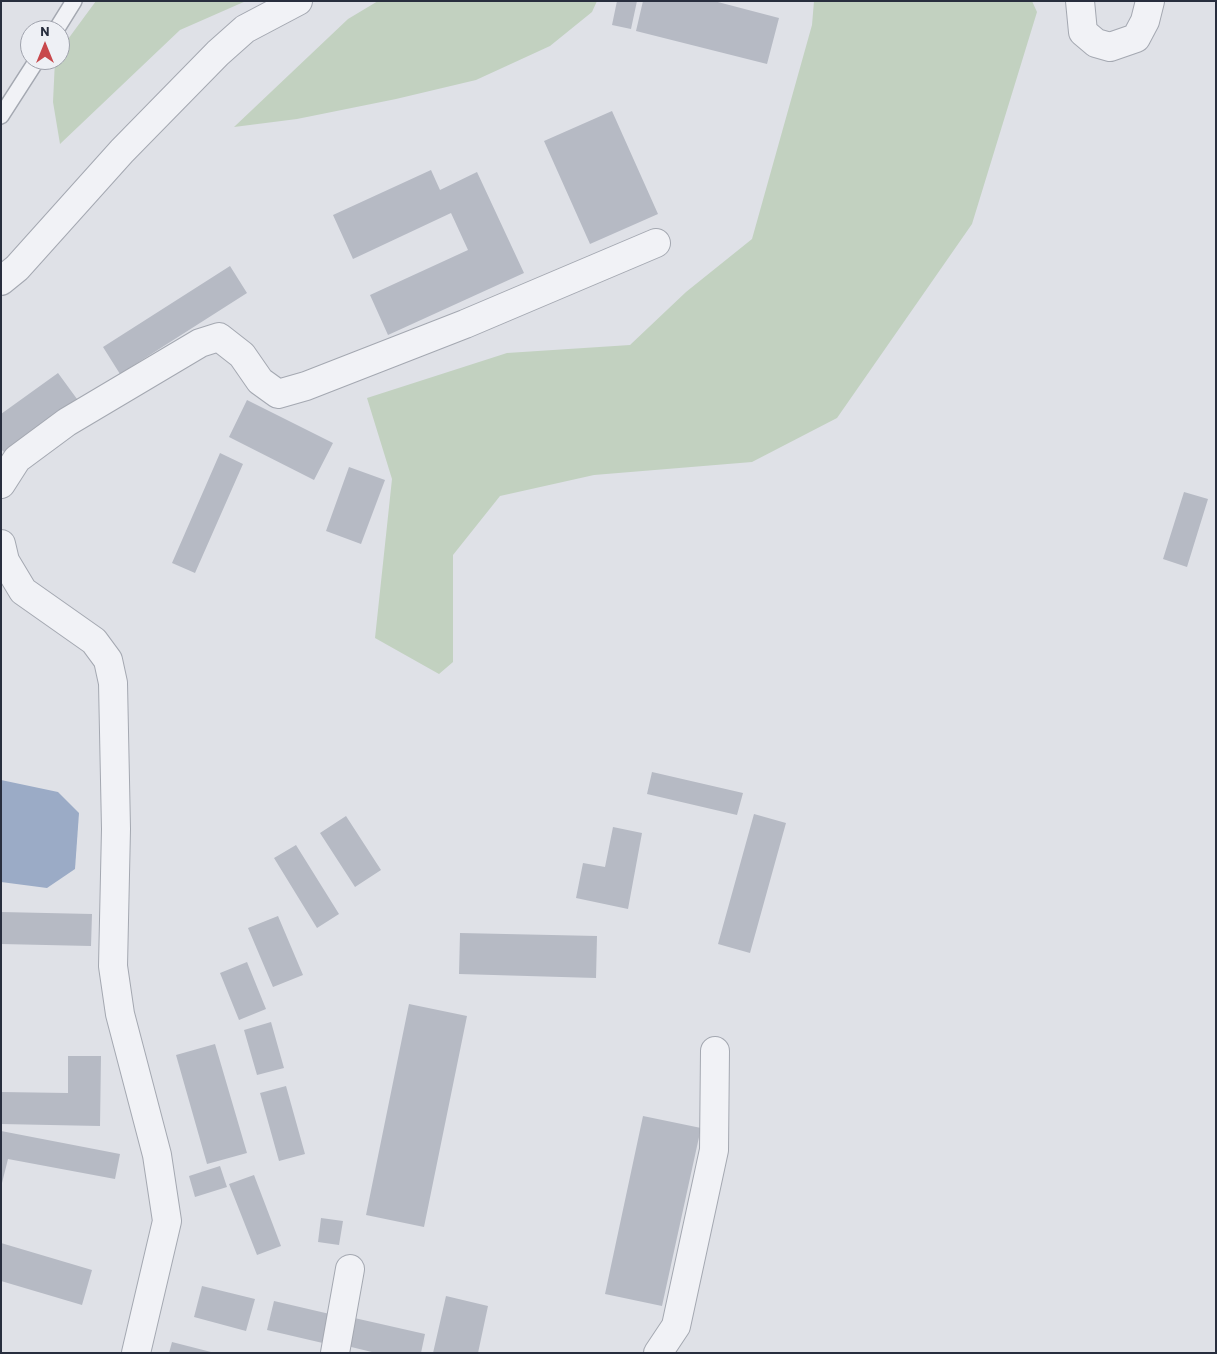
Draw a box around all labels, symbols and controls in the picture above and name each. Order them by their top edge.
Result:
north arrow [20,20,70,70]
text: N [40,22,50,39]

